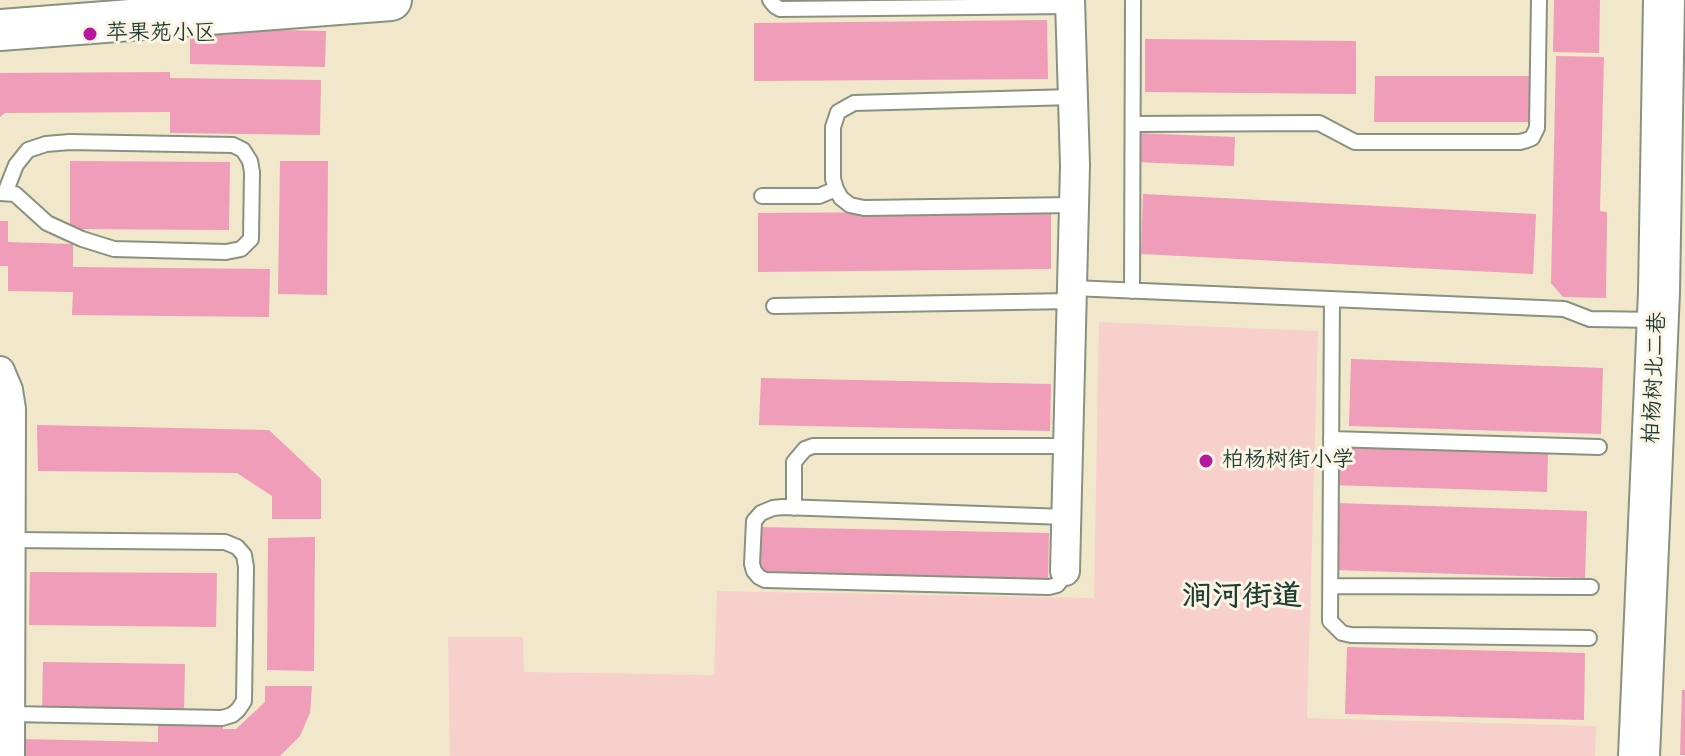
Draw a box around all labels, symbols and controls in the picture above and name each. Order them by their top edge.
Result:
place label: 苹果苑小区 [106,21,216,47]
marker: 苹果苑小区 [81,25,99,43]
street label: 柏杨树北二巷 [1639,311,1673,445]
place label: 柏杨树街小学 [1222,448,1354,474]
marker: 柏杨树街小学 [1197,452,1215,470]
district label: 涧河街道 [1182,581,1302,617]

